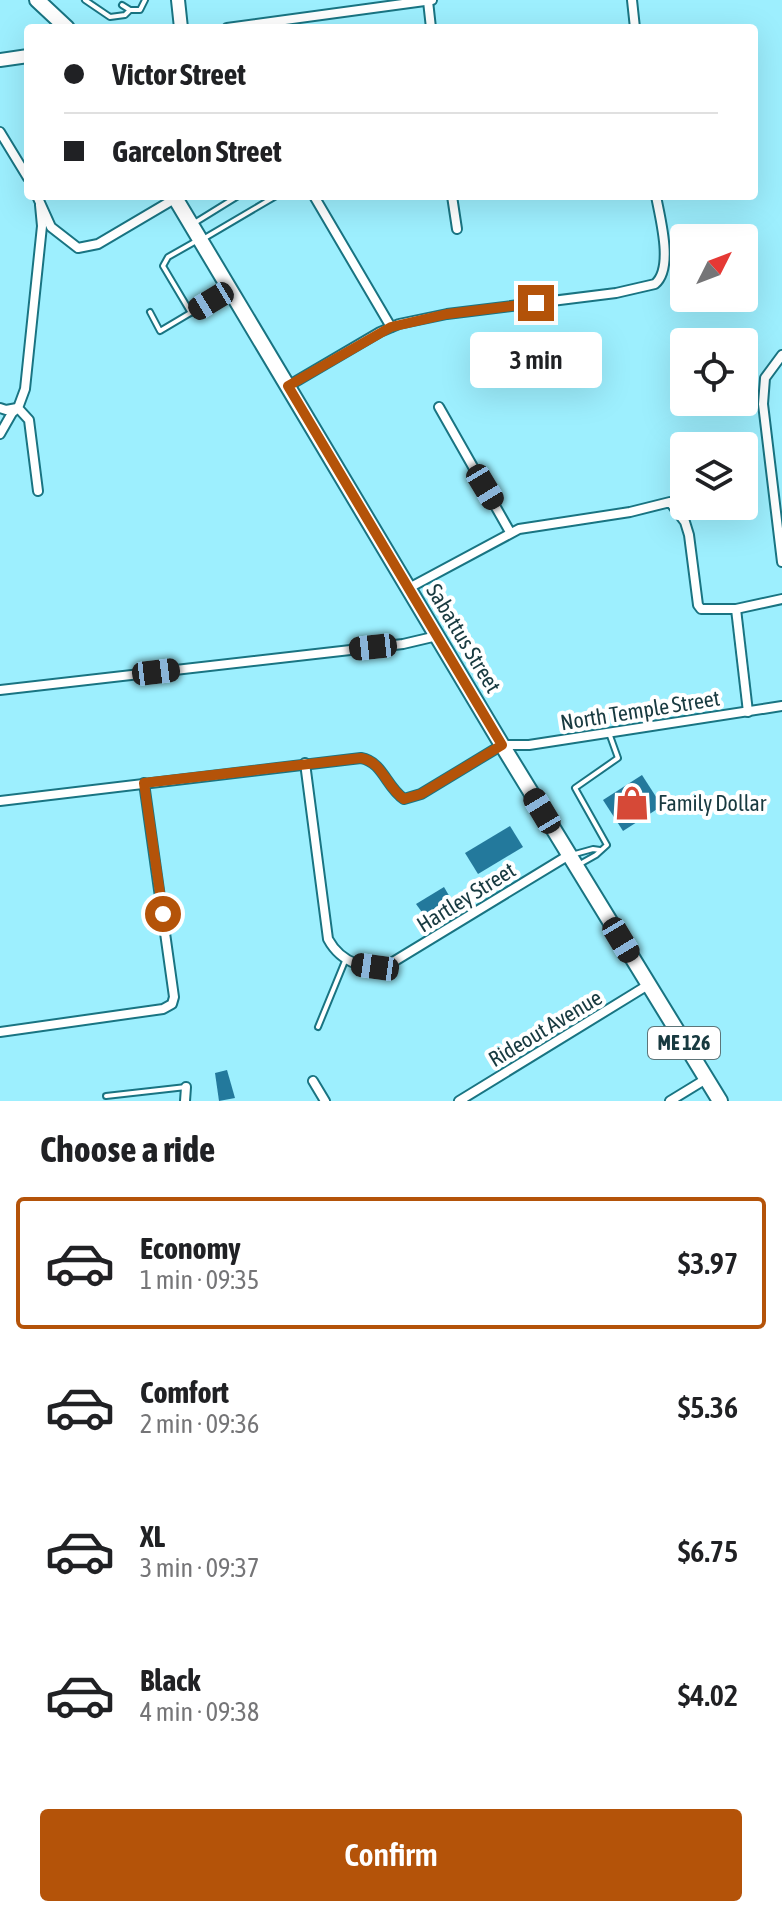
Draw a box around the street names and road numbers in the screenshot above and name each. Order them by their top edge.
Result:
street label: Sabattus Street [421,579,507,697]
street label: North Temple Street [558,685,722,735]
street label: Hartley Street [412,856,520,938]
street label: Rideout Avenue [484,984,606,1072]
road number: ME 126 [648,1027,720,1059]

